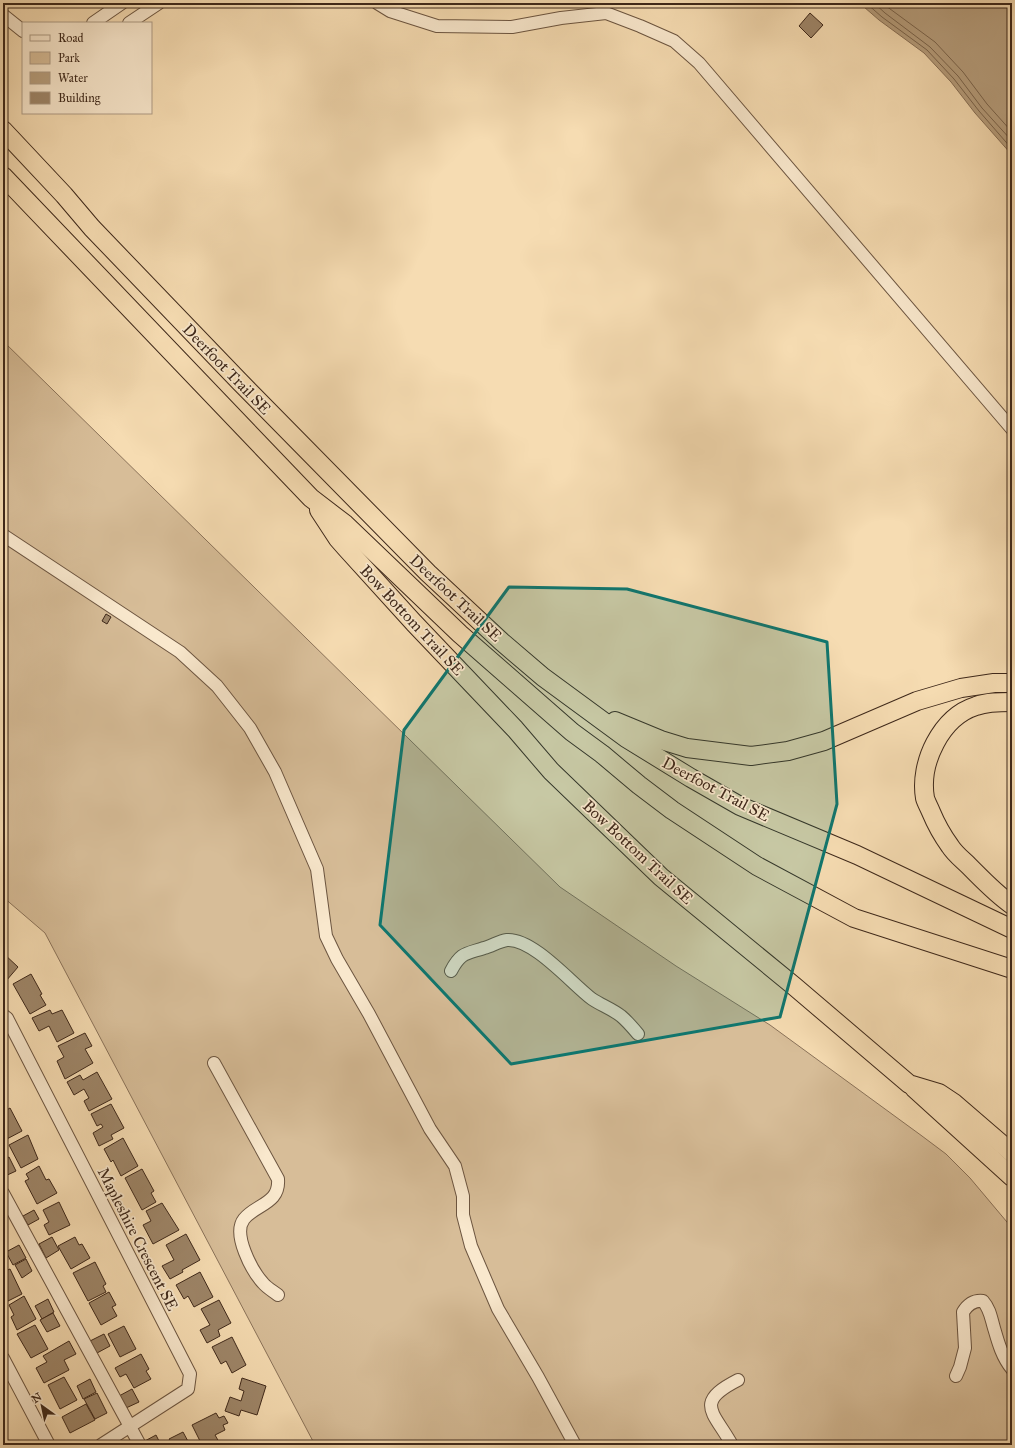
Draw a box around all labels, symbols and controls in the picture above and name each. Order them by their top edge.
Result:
legend [22,22,152,114]
text: Road [58,31,84,45]
text: Park [58,51,80,65]
text: Water [58,71,88,85]
text: Building [58,91,101,106]
street label: Deerfoot Trail SE [179,320,275,418]
street label: Deerfoot Trail SE [406,551,506,645]
street label: Bow Bottom Trail SE [356,561,468,679]
street label: Deerfoot Trail SE [659,753,773,825]
street label: Bow Bottom Trail SE [579,796,697,908]
street label: Mapleshire Crescent SE [94,1164,182,1314]
north arrow [22,1386,62,1426]
text: N [29,1390,45,1406]

